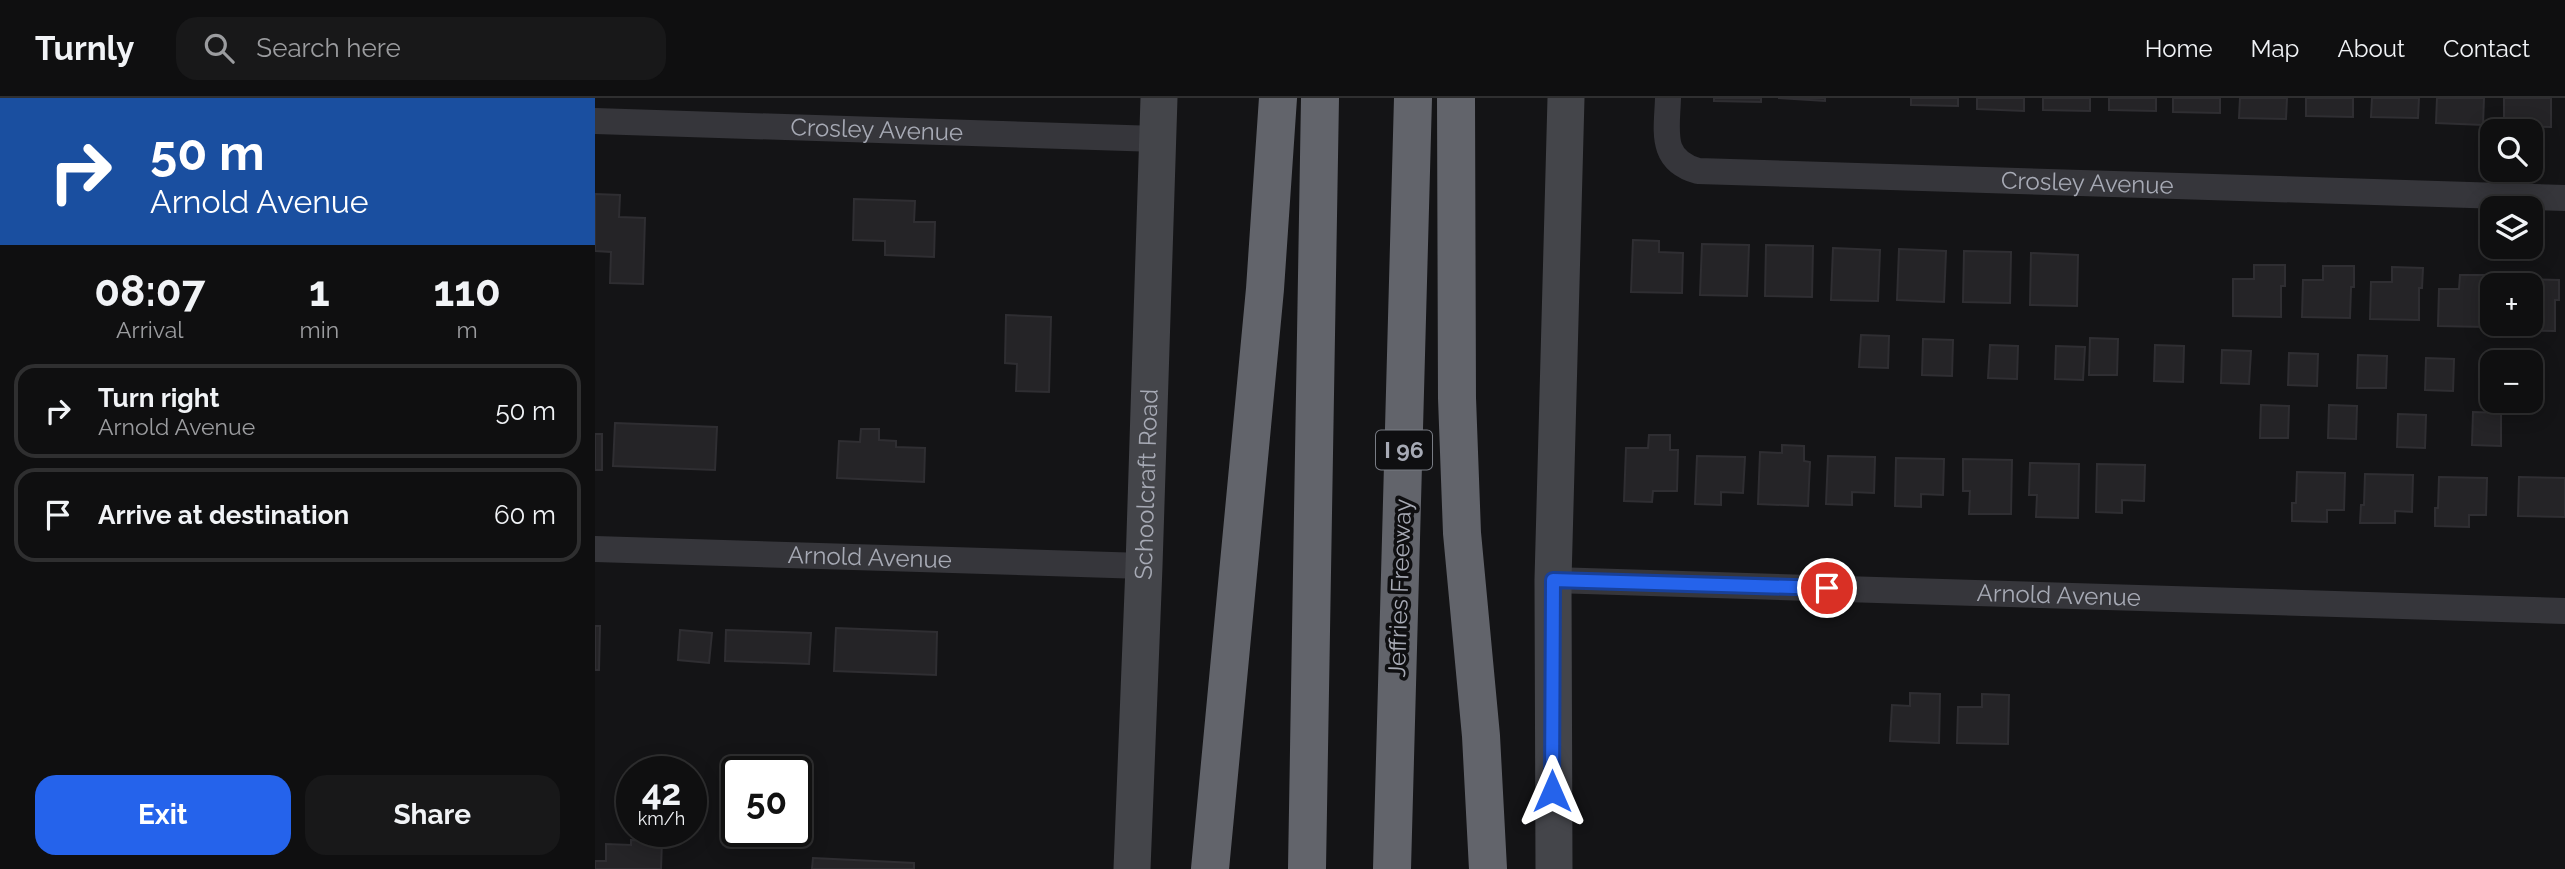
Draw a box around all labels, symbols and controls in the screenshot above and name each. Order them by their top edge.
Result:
search box [176,17,666,80]
text: Turnly [35,29,134,68]
icon: search [200,29,238,67]
text: Search here [256,33,401,63]
text: Home [2145,34,2213,63]
text: Map [2251,34,2299,63]
text: About [2337,34,2405,63]
text: Contact [2443,34,2530,63]
street label: Crosley Avenue [790,112,964,147]
map controls [2480,119,2543,413]
button: search [2480,119,2543,182]
text: 50 m [150,124,265,181]
icon: right [35,126,126,217]
street label: Crosley Avenue [2001,165,2174,200]
text: Arnold Avenue [150,183,369,220]
button: layers [2480,196,2543,259]
text: 08:07 [94,267,205,316]
text: 1 [309,267,330,316]
text: 110 [433,267,501,316]
button: + [2480,273,2543,336]
text: Arrival [116,316,183,343]
text: min [300,316,339,343]
text: m [456,316,478,343]
button: − [2480,350,2543,413]
text: Turn right [98,383,219,413]
street label: Schoolcraft Road [1128,388,1164,580]
icon: right [39,392,77,430]
text: 50 m [495,396,556,426]
text: Arnold Avenue [98,413,255,440]
road number: I 96 [1376,430,1432,470]
icon: arrive [39,496,77,534]
street label: Jeffries Freeway [1382,498,1417,678]
text: Arrive at destination [98,500,349,530]
text: 60 m [494,500,556,530]
street label: Arnold Avenue [787,540,952,574]
pin [1797,558,1857,618]
icon: arrive [1808,569,1846,607]
street label: Arnold Avenue [1976,578,2141,612]
position arrow [1515,754,1589,828]
speed limit sign: 50 [721,756,812,847]
text: 42 [642,772,681,813]
button: Exit [35,775,291,855]
button: Share [305,775,560,855]
text: km/h [638,808,685,829]

